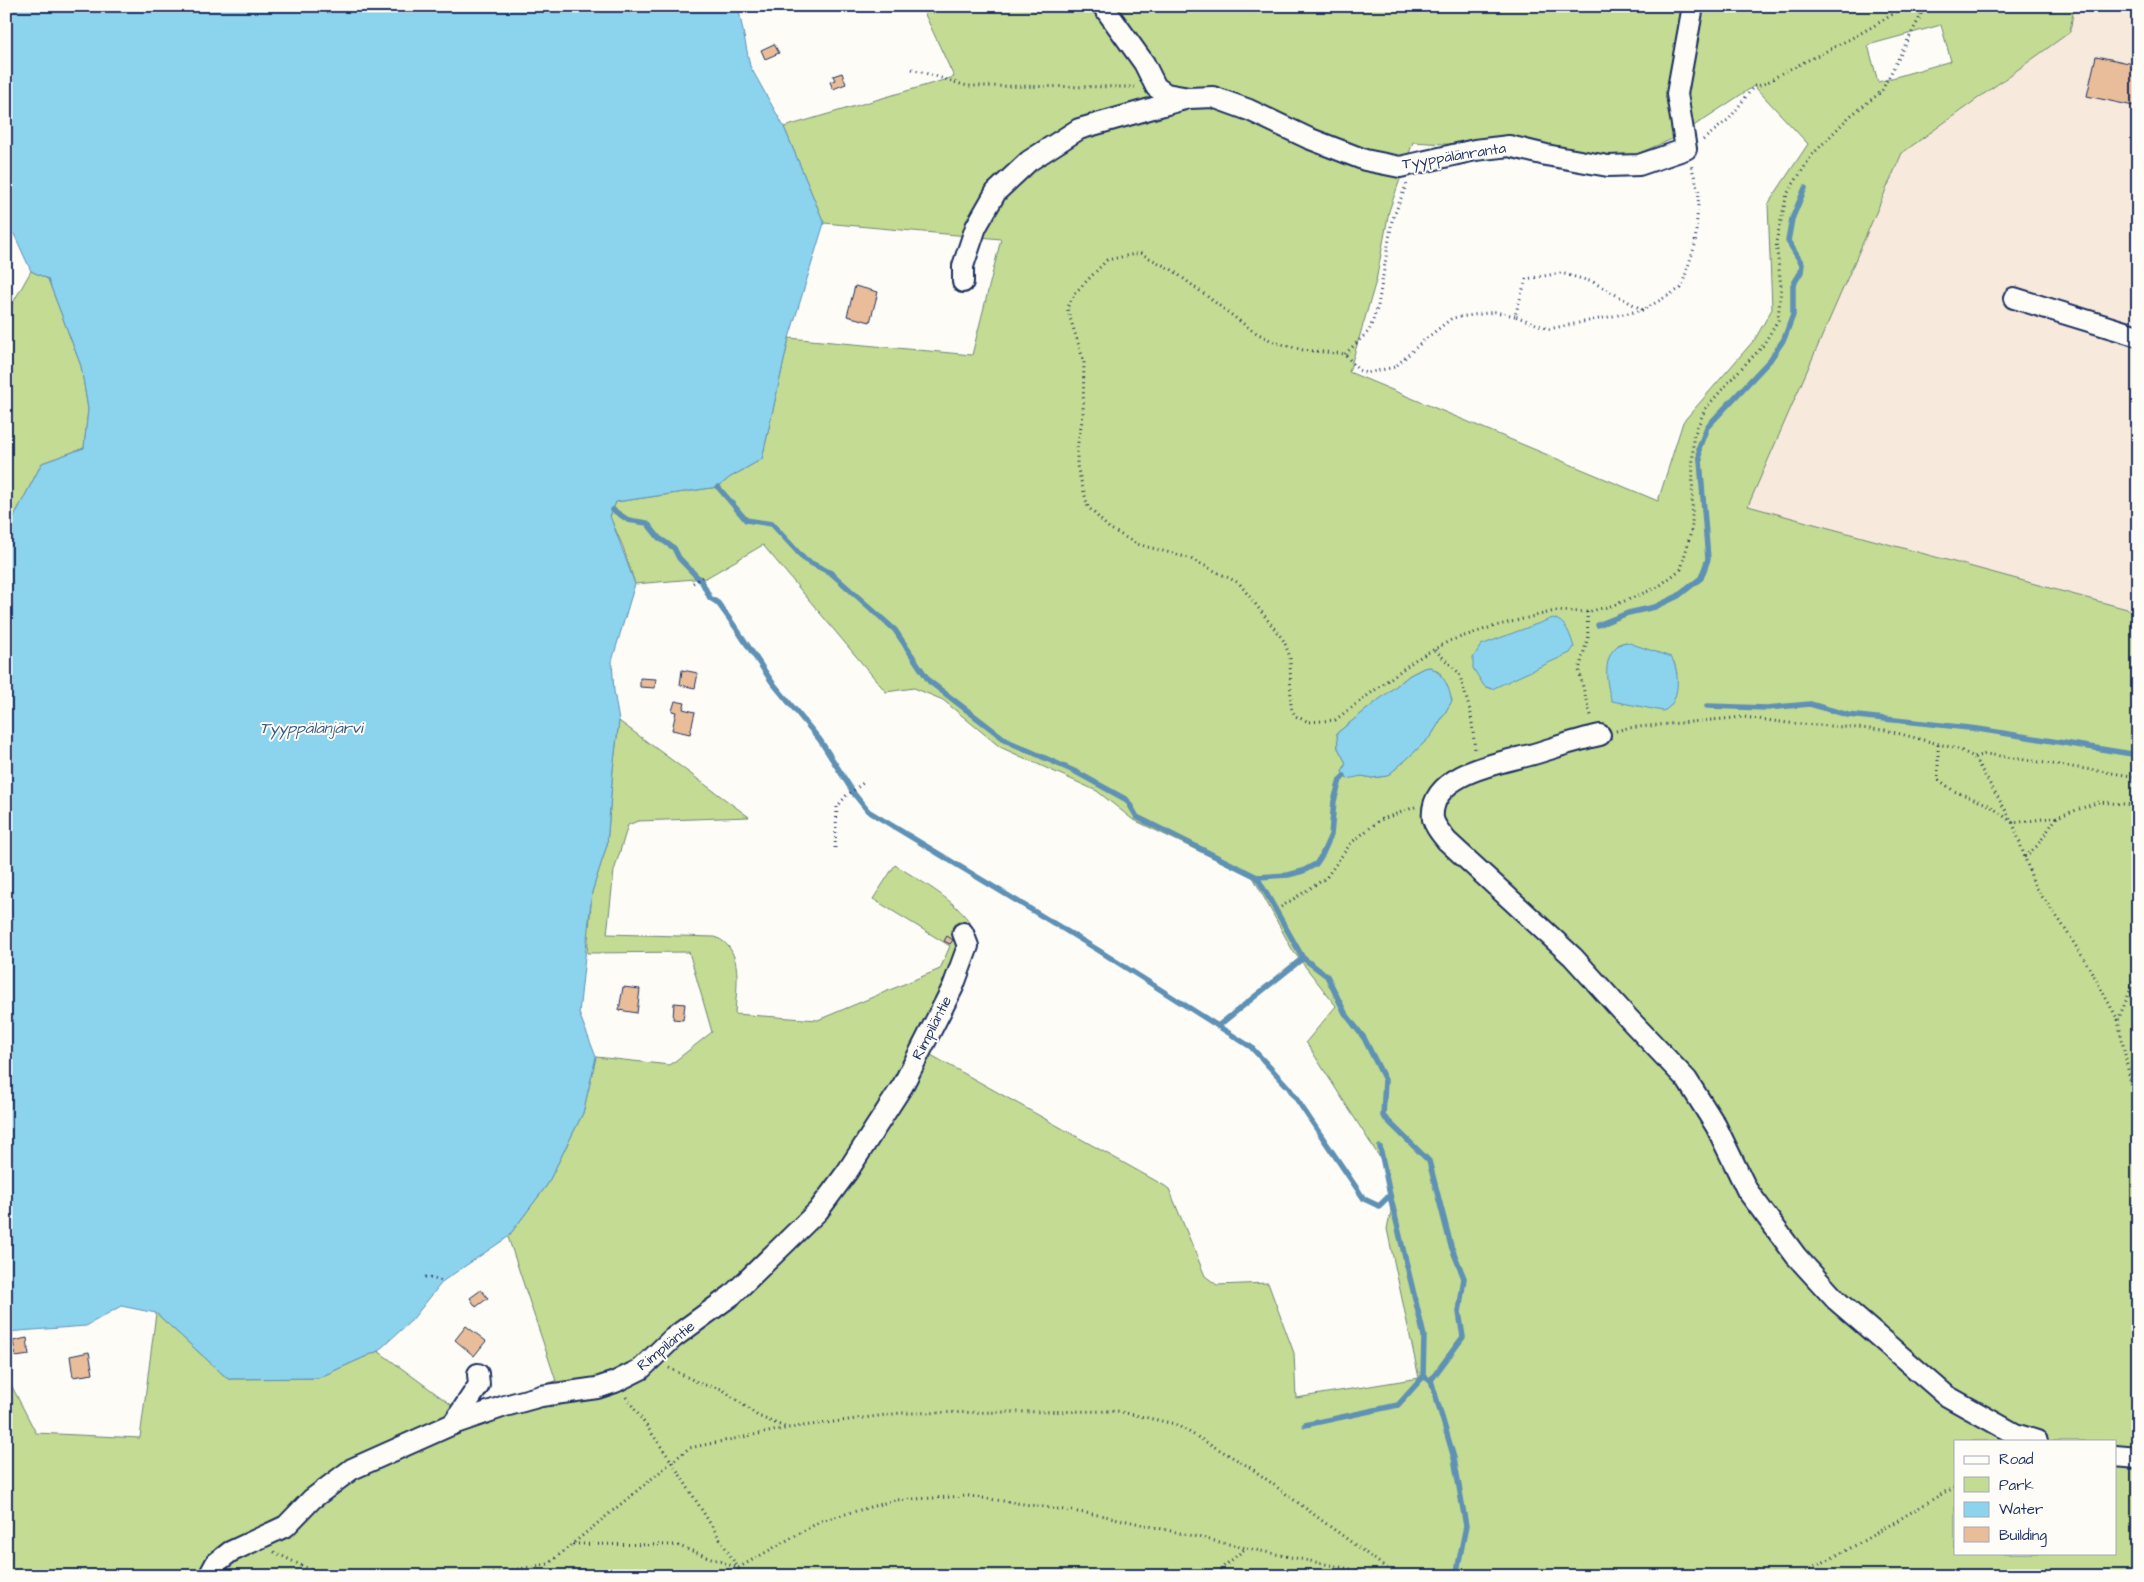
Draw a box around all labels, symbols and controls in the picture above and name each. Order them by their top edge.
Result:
street label: Tyyppälänranta [1401,137,1508,176]
water label: Tyyppälänjärvi [260,717,365,740]
street label: Rimpiläntie [907,992,957,1064]
street label: Rimpiläntie [633,1316,699,1376]
legend [1954,1440,2116,1554]
text: Road [1999,1449,2034,1470]
text: Park [1999,1475,2034,1496]
text: Water [1999,1499,2043,1520]
text: Building [1999,1525,2047,1547]

